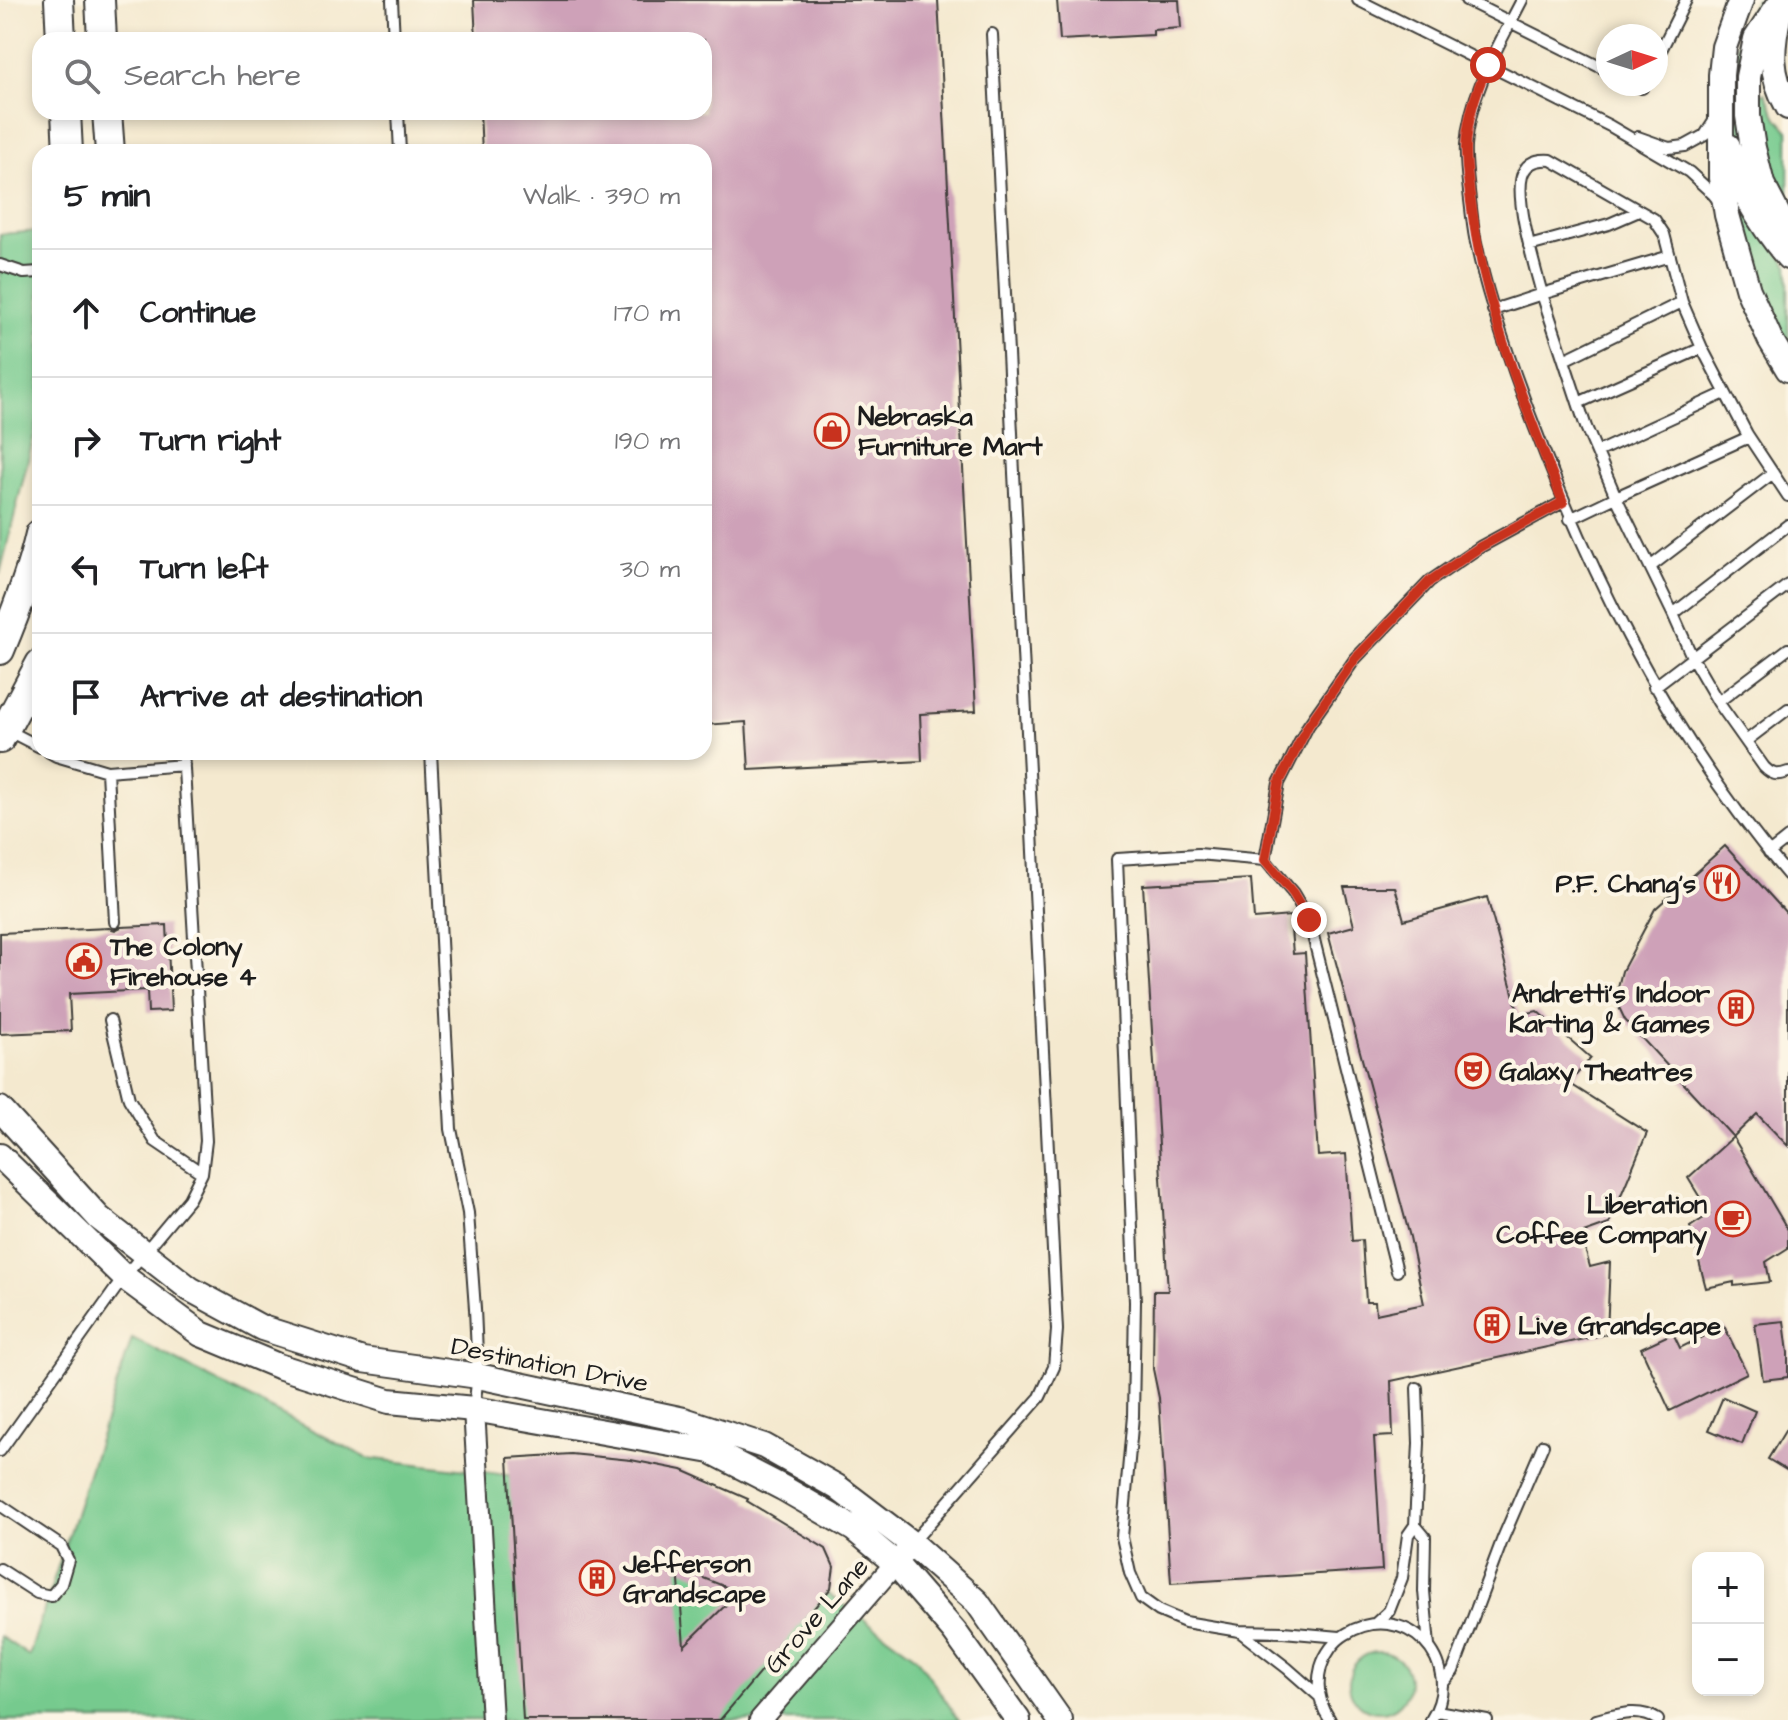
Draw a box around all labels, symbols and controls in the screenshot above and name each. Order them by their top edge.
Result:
north arrow [1596,24,1668,96]
search box [32,32,712,120]
route start [1470,47,1506,83]
icon: search [60,54,104,98]
text: Search here [124,55,301,97]
text: 5 min [64,172,150,220]
text: Walk · 390 m [523,178,680,214]
icon: ahead [64,291,108,335]
text: Continue [140,292,256,334]
text: 170 m [614,295,680,331]
place label: Nebraska Furniture Mart [858,399,1043,465]
shop icon: Nebraska Furniture Mart [813,412,851,450]
icon: right [64,419,108,463]
text: Turn right [140,420,281,462]
text: 190 m [615,423,680,459]
icon: left [64,547,108,591]
text: Turn left [140,548,268,590]
text: 30 m [620,551,680,587]
icon: arrive [64,675,108,719]
text: Arrive at destination [140,676,422,718]
restaurant icon: P.F. Chang's [1703,864,1741,902]
place label: P.F. Chang's [1556,866,1696,905]
route end [1291,902,1327,938]
place label: The Colony Firehouse 4 [109,929,257,995]
public building icon: The Colony Firehouse 4 [65,942,103,980]
place label: Andretti's Indoor Karting & Games [1509,976,1711,1045]
building icon: Andretti's Indoor Karting & Games [1717,989,1755,1027]
theatre icon: Galaxy Theatres [1454,1052,1492,1090]
place label: Galaxy Theatres [1499,1054,1693,1093]
place label: Liberation Coffee Company [1496,1187,1708,1256]
cafe icon: Liberation Coffee Company [1714,1200,1752,1238]
building icon: Live Grandscape [1473,1306,1511,1344]
place label: Live Grandscape [1518,1308,1721,1344]
street label: Destination Drive [448,1328,651,1402]
place label: Jefferson Grandscape [622,1546,766,1612]
street label: Grove Lane [756,1550,877,1682]
map controls [1692,1552,1764,1696]
button: + [1692,1552,1764,1624]
building icon: Jefferson Grandscape [578,1559,616,1597]
button: − [1692,1624,1764,1696]

